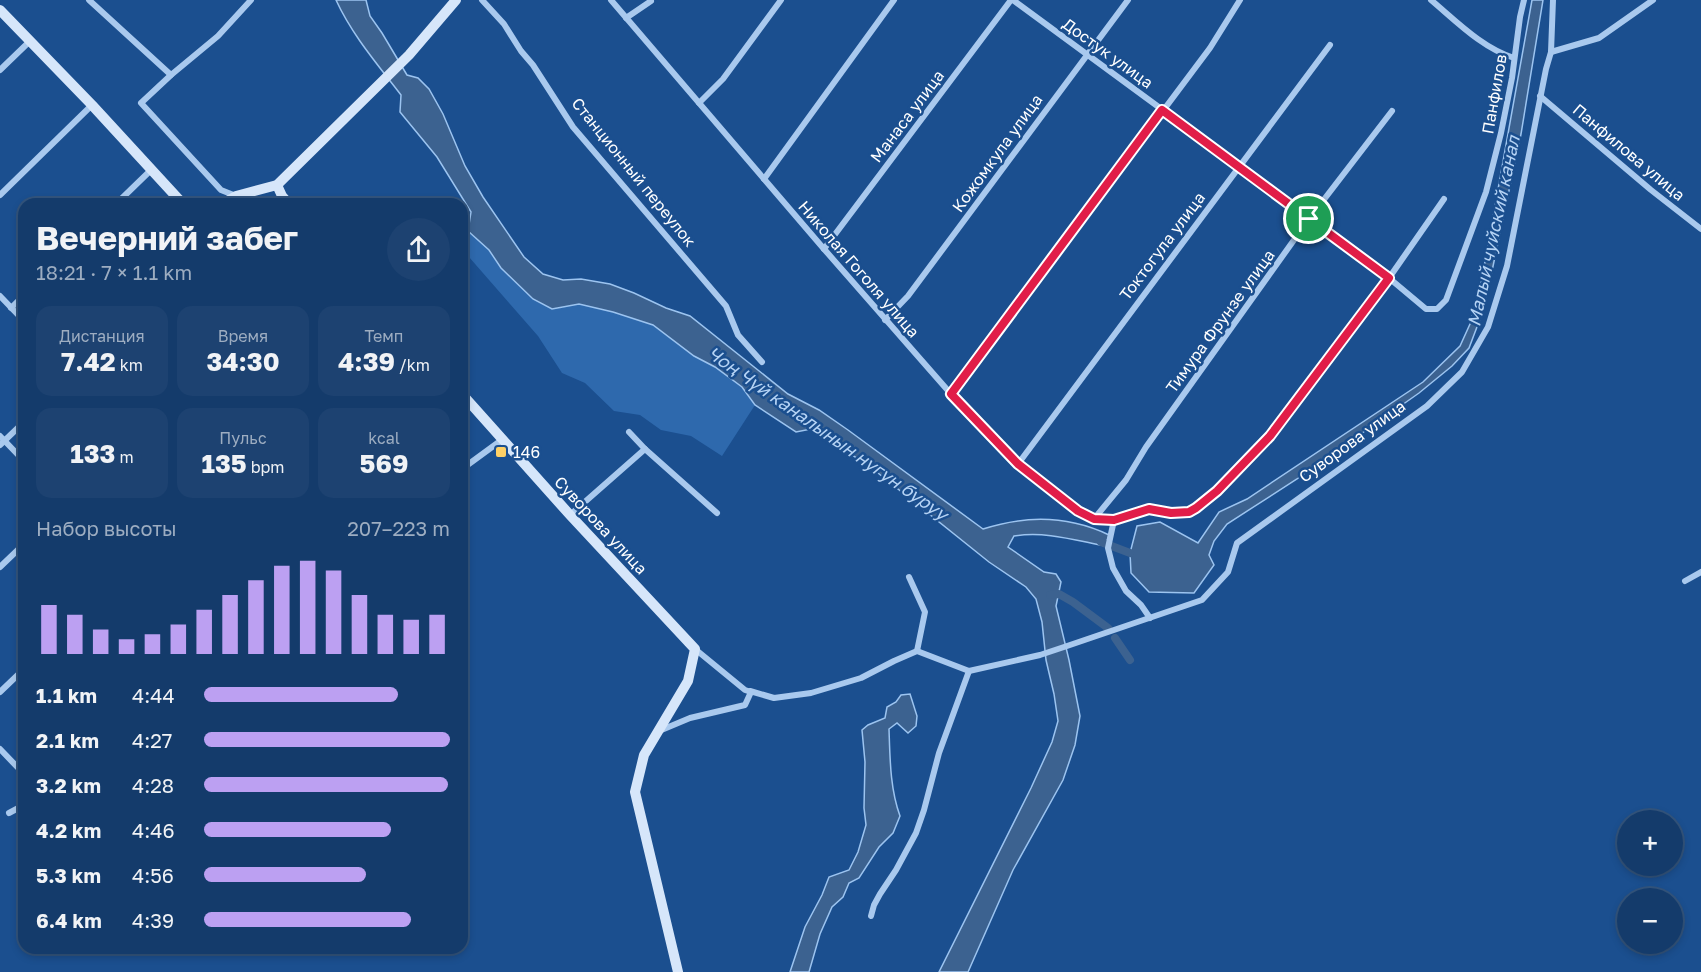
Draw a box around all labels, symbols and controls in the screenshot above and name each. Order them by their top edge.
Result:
street label: Достук улица [1059,13,1157,93]
street label: Панфилов [1477,53,1511,135]
street label: Манаса улица [866,66,948,166]
street label: Кожомкула улица [947,90,1047,216]
street label: Станционный переулок [568,93,700,251]
street label: Панфилова улица [1569,99,1689,205]
water label: Малый чуйский канал [1462,132,1524,328]
street label: Токтогула улица [1115,188,1209,304]
pin [1283,193,1334,244]
street label: Николая Гоголя улица [794,197,924,341]
icon: arrive [1292,202,1325,235]
text: Вечерний забег [36,218,298,257]
button: share [387,218,450,281]
street label: Тимура Фрунзе улица [1161,245,1279,397]
text: 18:21 · 7 × 1.1 km [36,260,192,284]
text: Дистанция [59,326,145,346]
text: Время [218,326,268,346]
text: Темп [365,326,403,346]
water label: Чоң Чүй каналынын нугун буруу [703,341,955,527]
text: 7.42 [61,346,116,377]
text: 34:30 [206,346,280,377]
text: 4:39 [338,346,395,377]
text: km [116,355,143,375]
text: /km [395,355,430,375]
street label: Суворова улица [1295,396,1409,486]
text: Пульс [219,428,267,448]
text: kcal [368,428,400,448]
text: 133 [70,438,115,469]
place label: 146 [513,442,540,462]
marker: 146 [494,445,508,459]
text: m [115,447,134,467]
text: 135 [202,448,247,479]
text: 569 [360,448,408,479]
text: bpm [247,457,284,477]
street label: Суворова улица [550,472,652,578]
text: Набор высоты [36,516,177,540]
text: 207–223 m [347,516,450,540]
text: 1.1 km [36,683,97,707]
text: 4:44 [132,683,175,707]
text: 2.1 km [36,728,99,752]
text: 4:27 [132,728,172,752]
text: 3.2 km [36,773,101,797]
text: 4:28 [132,773,174,797]
map controls [1617,810,1683,954]
button: + [1617,810,1683,876]
text: 4.2 km [36,818,101,842]
text: 4:46 [132,818,175,842]
text: 5.3 km [36,863,101,887]
text: 4:56 [132,863,174,887]
button: − [1617,888,1683,954]
text: 6.4 km [36,908,102,932]
text: 4:39 [132,908,174,932]

